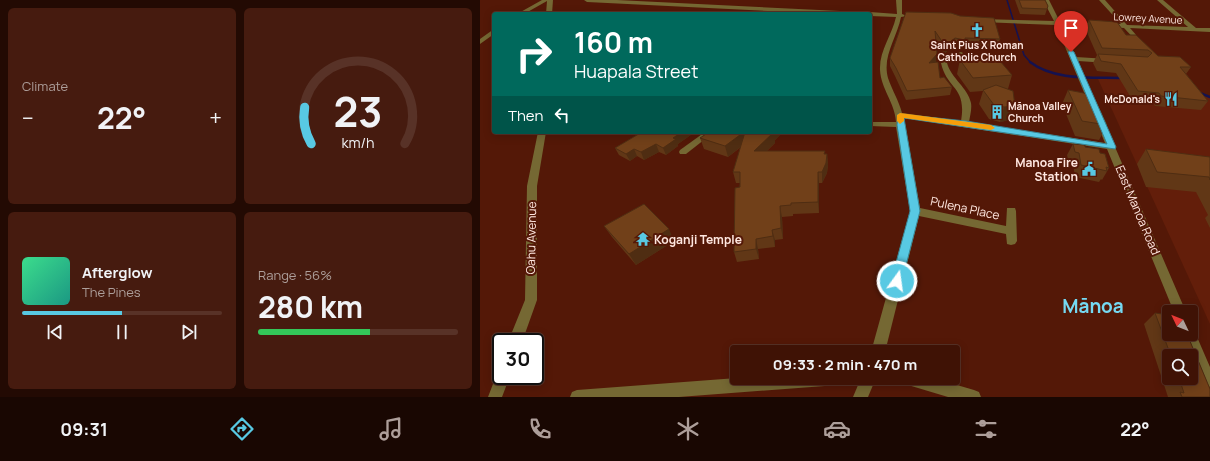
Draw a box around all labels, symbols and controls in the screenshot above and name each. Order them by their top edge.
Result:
street label: Lowrey Avenue [1113,9,1183,27]
pin [1054,11,1088,52]
icon: arrive [1060,17,1082,39]
church icon: Saint Pius X Roman Catholic Church [969,22,985,38]
text: 160 m [574,23,653,61]
icon: right [508,28,560,80]
place label: Saint Pius X Roman Catholic Church [931,38,1023,64]
text: Huapala Street [574,59,698,83]
text: Climate [22,77,68,95]
text: 23 [334,83,382,139]
restaurant icon: McDonald's [1163,91,1179,107]
place label: McDonald's [1104,92,1161,106]
text: 22° [97,97,146,138]
place label: Mānoa Valley Church [1008,99,1072,125]
text: − [22,103,34,133]
text: + [209,103,222,133]
icon: left [551,104,573,126]
building icon: Mānoa Valley Church [989,104,1005,120]
text: Then [508,105,543,126]
text: km/h [341,132,375,151]
place label: Manoa Fire Station [1015,154,1078,185]
public building icon: Manoa Fire Station [1081,161,1097,177]
street label: East Manoa Road [1112,163,1164,257]
street label: Pulena Place [929,192,1001,224]
street label: Oahu Avenue [522,201,540,275]
temple icon: Koganji Temple [635,231,651,247]
place label: Koganji Temple [654,231,742,248]
position arrow [876,260,918,302]
text: Afterglow [82,262,153,283]
text: Range · 56% [258,266,332,284]
text: The Pines [82,283,141,301]
text: 280 km [258,286,363,327]
district label: Mānoa [1062,293,1124,319]
north arrow [1162,305,1198,341]
map controls [1162,305,1198,385]
icon: previous [44,321,66,343]
icon: pause [111,321,133,343]
icon: next [178,321,200,343]
speed limit sign: 30 [492,333,544,385]
button: search [1162,349,1198,385]
text: 09:33 · 2 min · 470 m [773,354,917,375]
icon: directions [228,415,256,443]
icon: music [377,415,405,443]
icon: phone [526,415,554,443]
icon: climate [674,415,702,443]
icon: car [823,415,851,443]
icon: filters [972,415,1000,443]
text: 09:31 [60,417,108,441]
text: 22° [1120,417,1150,441]

